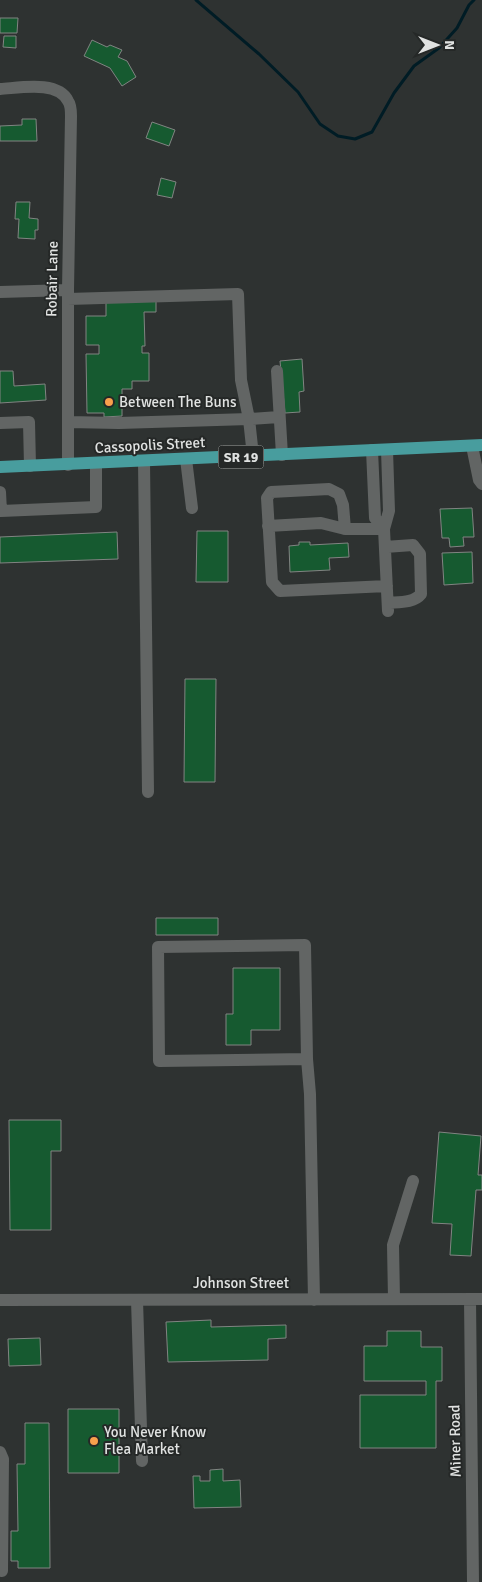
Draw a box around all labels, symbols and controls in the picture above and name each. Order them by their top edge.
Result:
north arrow [412,20,462,70]
text: N [441,40,458,50]
street label: Robair Lane [42,241,62,317]
place label: Between The Buns [119,393,237,411]
marker: Between The Buns [103,396,115,408]
street label: Cassopolis Street [94,433,206,457]
road number: SR 19 [218,446,264,468]
street label: Johnson Street [193,1274,289,1292]
street label: Miner Road [445,1404,465,1478]
place label: You Never Know Flea Market [104,1423,206,1458]
marker: You Never Know Flea Market [88,1435,100,1447]

